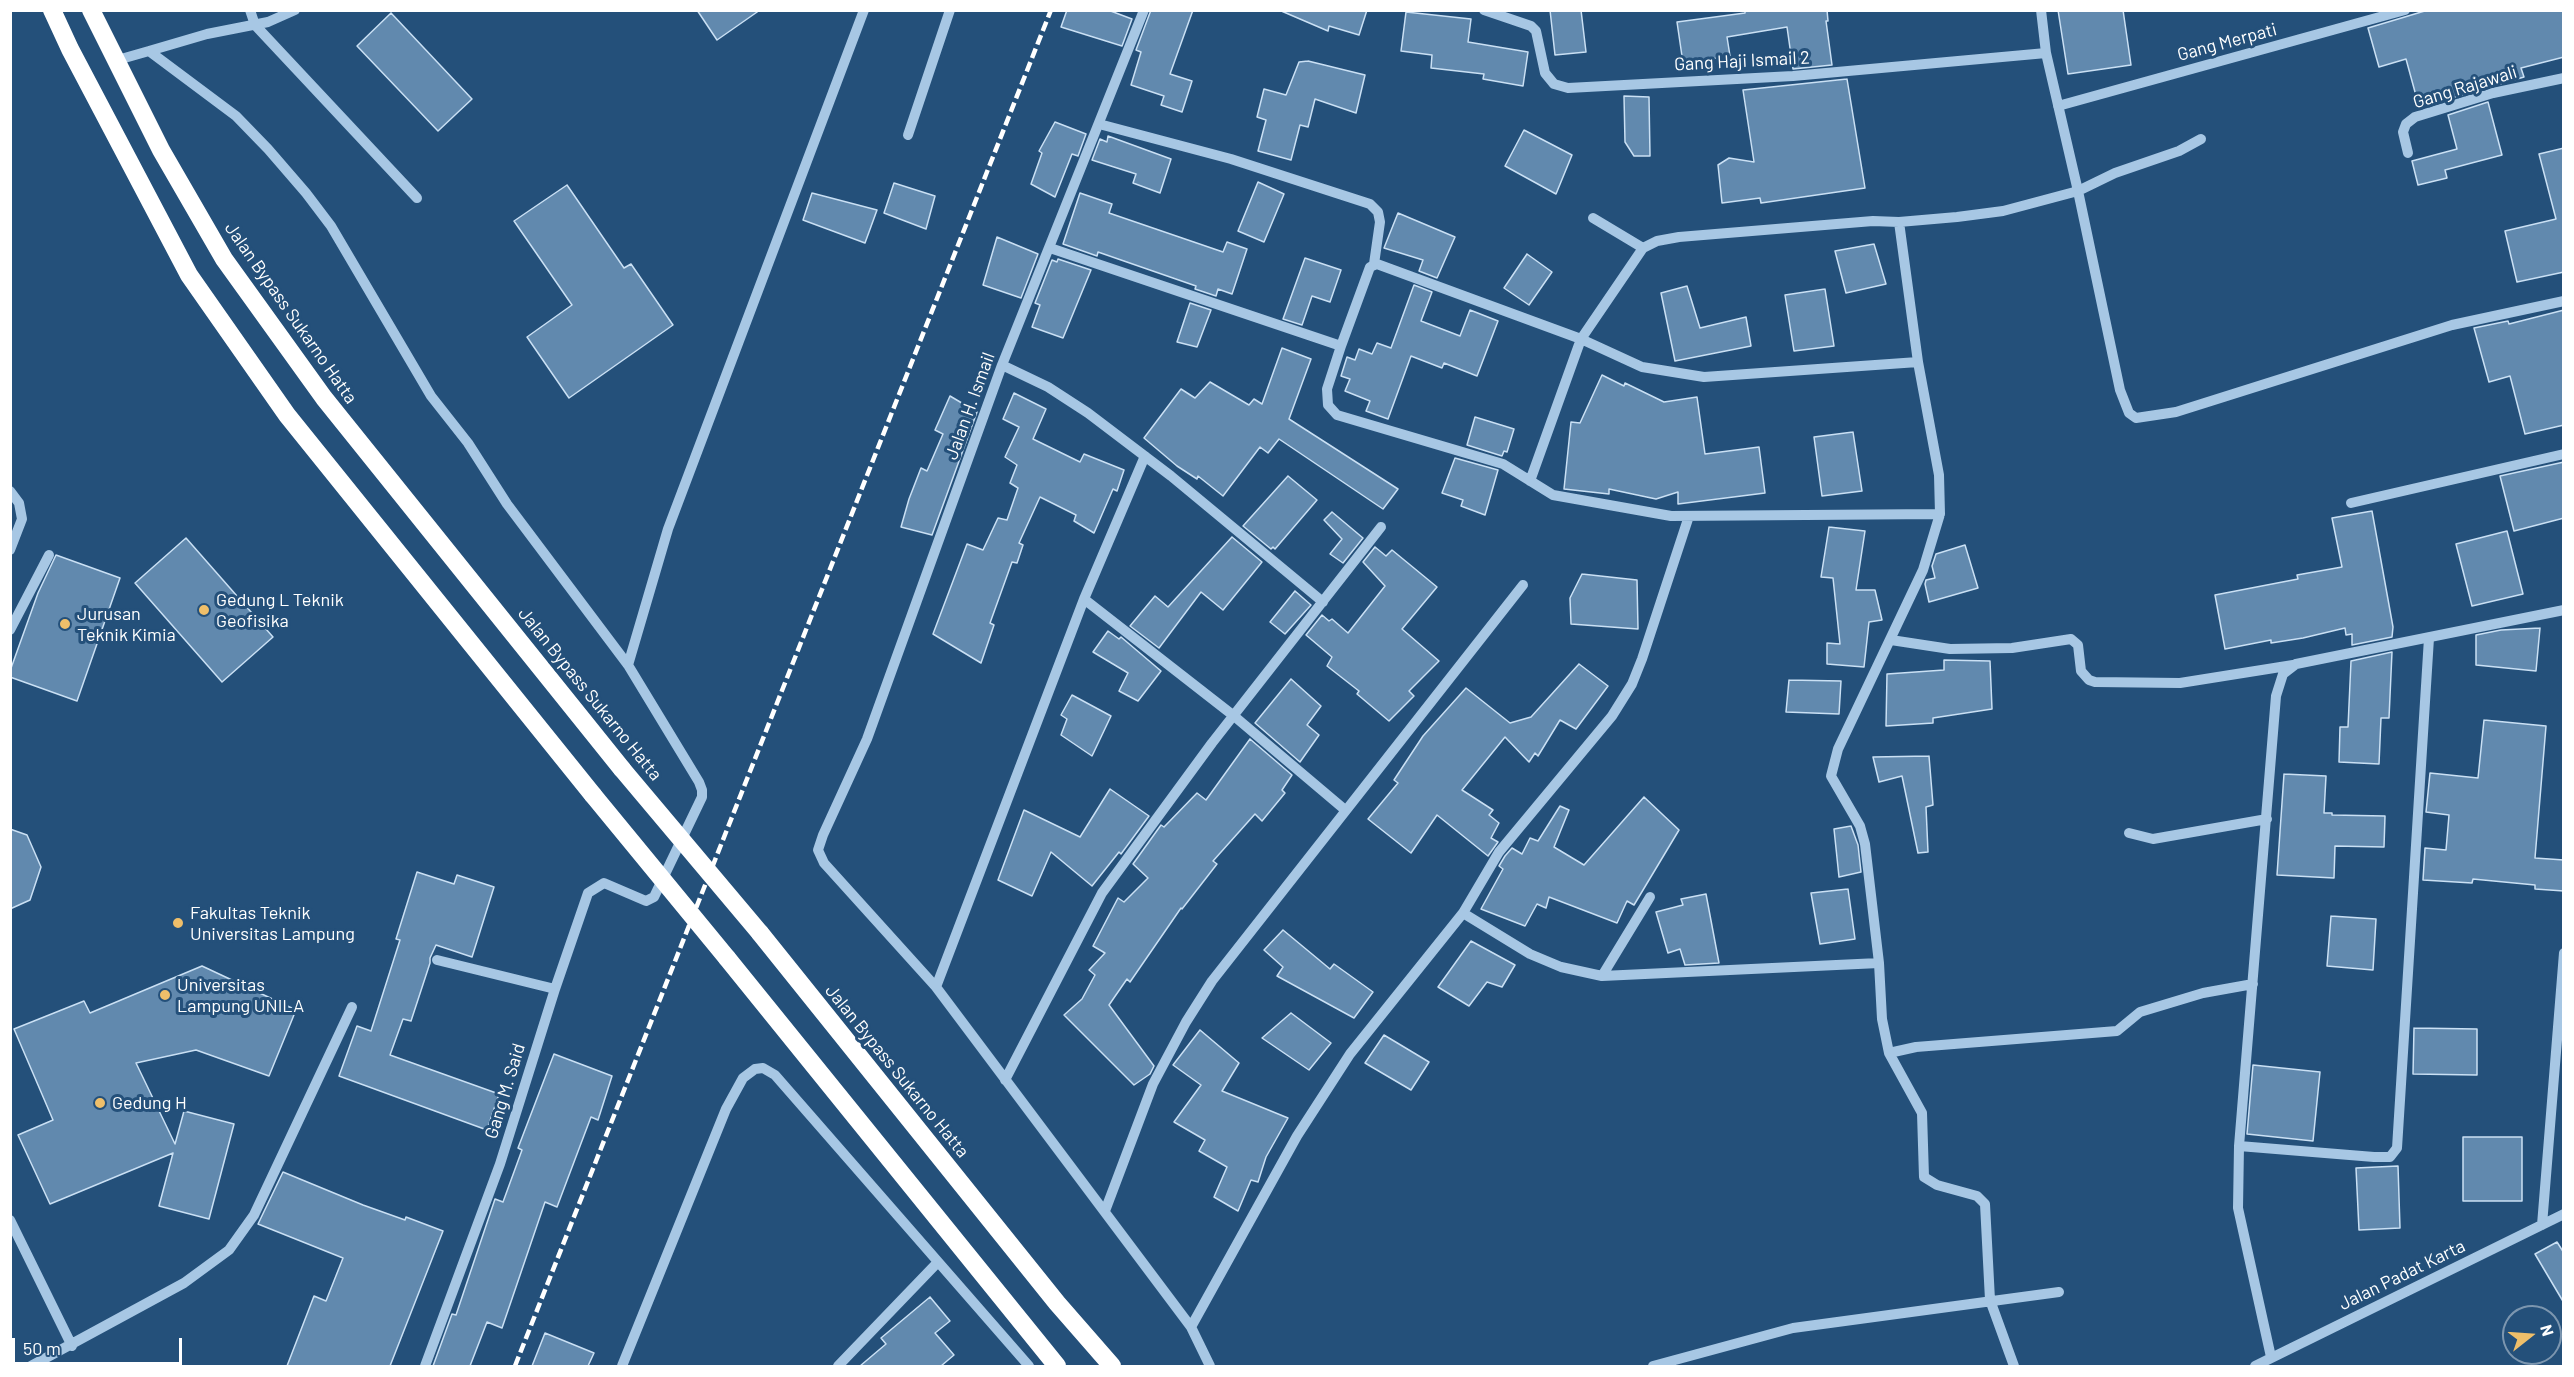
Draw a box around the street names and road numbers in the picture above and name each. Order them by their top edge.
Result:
street label: Gang Merpati [2175,18,2279,66]
street label: Gang Haji Ismail 2 [1674,47,1810,75]
street label: Gang Rajawali [2410,61,2520,113]
street label: Jalan Bypass Sukarno Hatta [220,218,362,408]
street label: Jalan H. Ismail [941,349,999,463]
street label: Jalan Bypass Sukarno Hatta [514,603,666,785]
street label: Jalan Bypass Sukarno Hatta [821,980,973,1162]
street label: Gang M. Said [480,1041,530,1141]
street label: Jalan Padat Karta [2335,1235,2469,1315]

